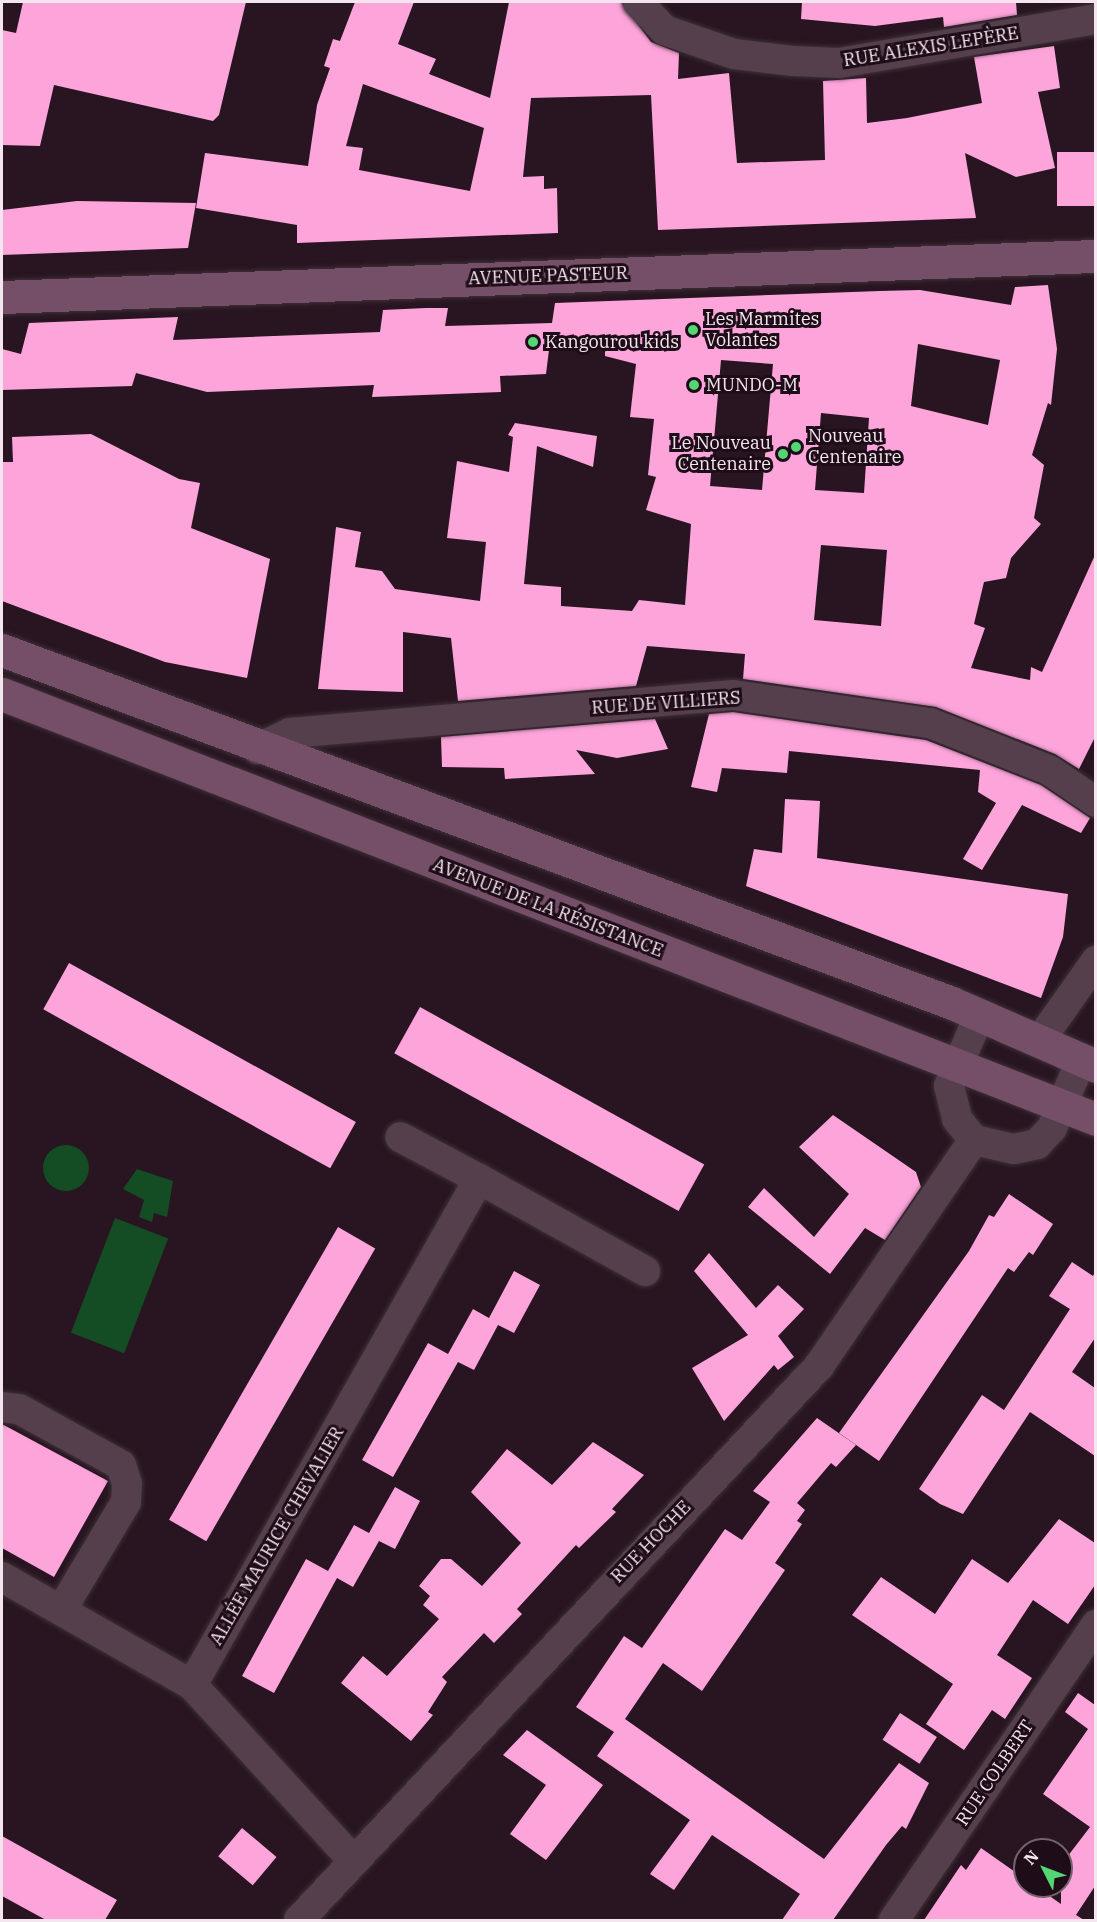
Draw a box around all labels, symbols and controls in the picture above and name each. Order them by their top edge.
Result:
street label: RUE ALEXIS LEPÈRE [842,22,1020,72]
street label: AVENUE PASTEUR [468,262,628,290]
place label: Les Marmites Volantes [705,309,819,352]
marker: Les Marmites Volantes [686,323,700,337]
place label: Kangourou kids [545,331,679,353]
marker: Kangourou kids [526,335,540,349]
place label: MUNDO-M [706,374,798,396]
marker: MUNDO-M [687,378,701,392]
place label: Nouveau Centenaire [808,426,901,468]
place label: Le Nouveau Centenaire [671,433,771,476]
marker: Nouveau Centenaire [789,440,803,454]
marker: Le Nouveau Centenaire [776,447,790,461]
street label: RUE DE VILLIERS [591,687,741,719]
street label: AVENUE DE LA RÉSISTANCE [430,854,666,962]
street label: ALLÉE MAURICE CHEVALIER [205,1423,349,1649]
street label: RUE HOCHE [607,1497,695,1587]
street label: RUE COLBERT [952,1716,1038,1830]
north arrow [1013,1838,1073,1898]
text: N [1019,1846,1043,1869]

